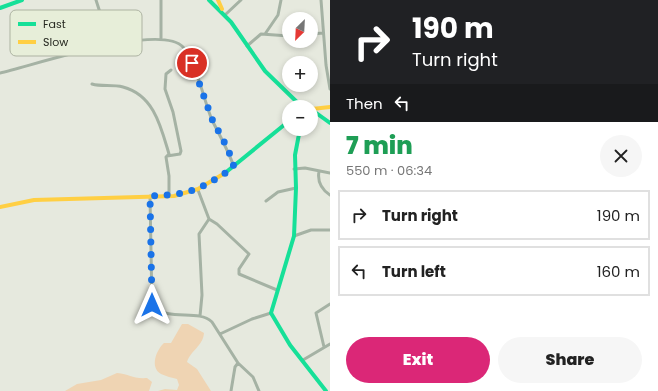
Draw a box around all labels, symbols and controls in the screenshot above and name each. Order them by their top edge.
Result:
text: 190 m [412,9,494,48]
legend [10,10,142,56]
north arrow [282,12,318,48]
map controls [282,12,318,136]
text: Fast [43,16,66,32]
icon: right [346,16,398,68]
text: Slow [43,34,68,50]
pin [175,46,209,80]
text: Turn right [412,47,498,72]
icon: arrive [181,52,203,74]
button: + [282,56,318,92]
icon: left [391,92,413,114]
text: Then [346,93,383,114]
button: − [282,100,318,136]
text: 7 min [346,129,413,162]
button: close [600,135,642,177]
text: 550 m · 06:34 [346,161,432,180]
icon: right [348,204,370,226]
text: Turn right [382,205,458,226]
text: 190 m [597,205,640,226]
icon: left [348,260,370,282]
text: Turn left [382,261,446,282]
text: 160 m [597,261,640,282]
position arrow [131,284,173,326]
button: Exit [346,337,490,383]
button: Share [498,337,642,383]

